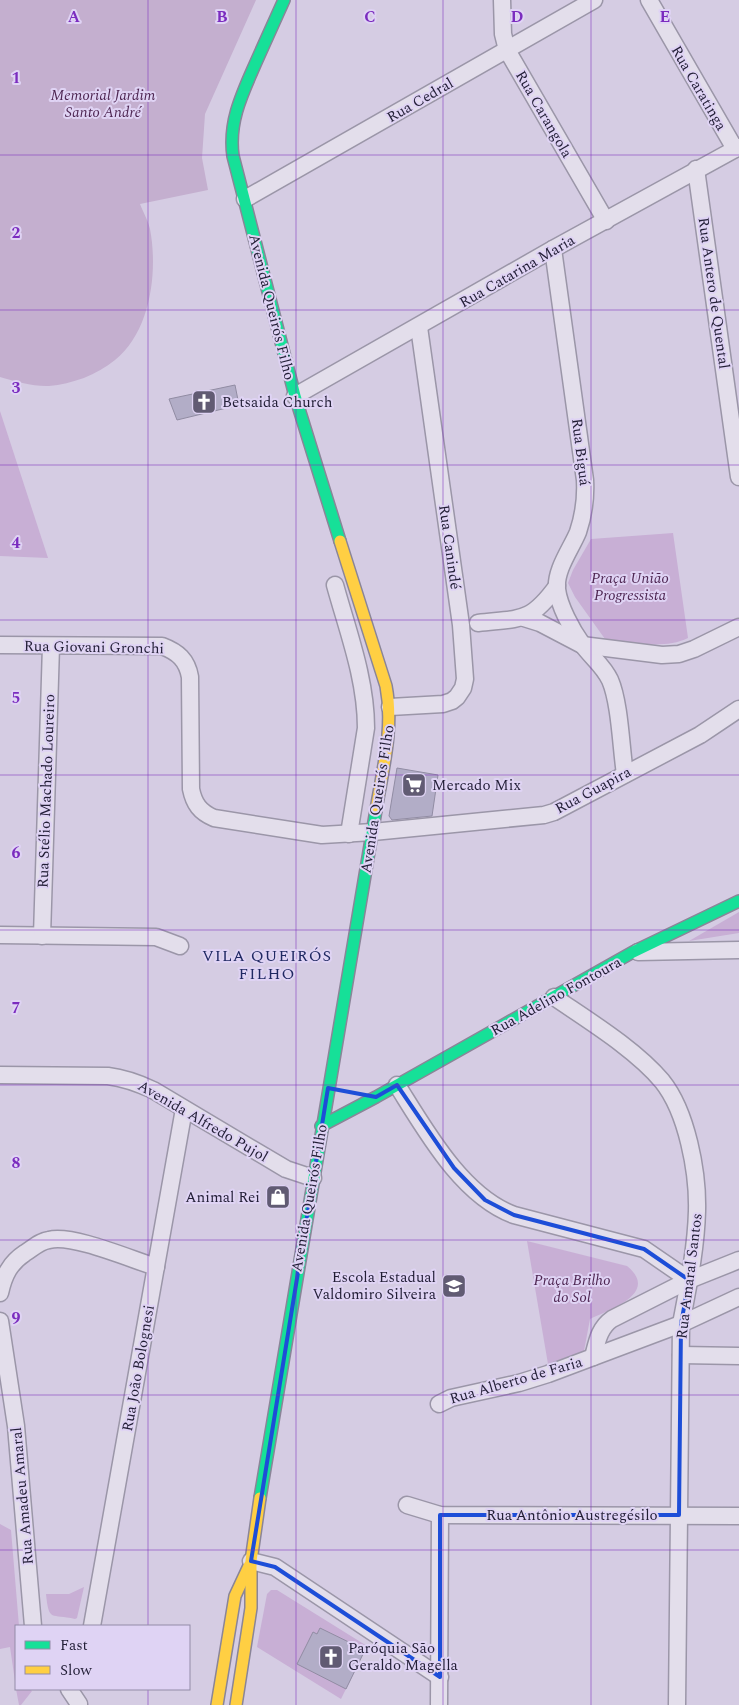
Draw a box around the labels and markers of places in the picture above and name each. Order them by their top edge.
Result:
church icon: Betsaida Church [191,389,217,415]
place label: Betsaida Church [222,391,333,414]
supermarket icon: Mercado Mix [401,772,427,798]
place label: Mercado Mix [432,774,521,797]
shop icon: Animal Rei [265,1184,291,1210]
place label: Animal Rei [185,1186,260,1209]
place label: Escola Estadual Valdomiro Silveira [313,1266,437,1306]
school or university icon: Escola Estadual Valdomiro Silveira [441,1273,467,1299]
place label: Paróquia São Geraldo Magella [348,1637,459,1677]
church icon: Paróquia São Geraldo Magella [318,1644,344,1670]

